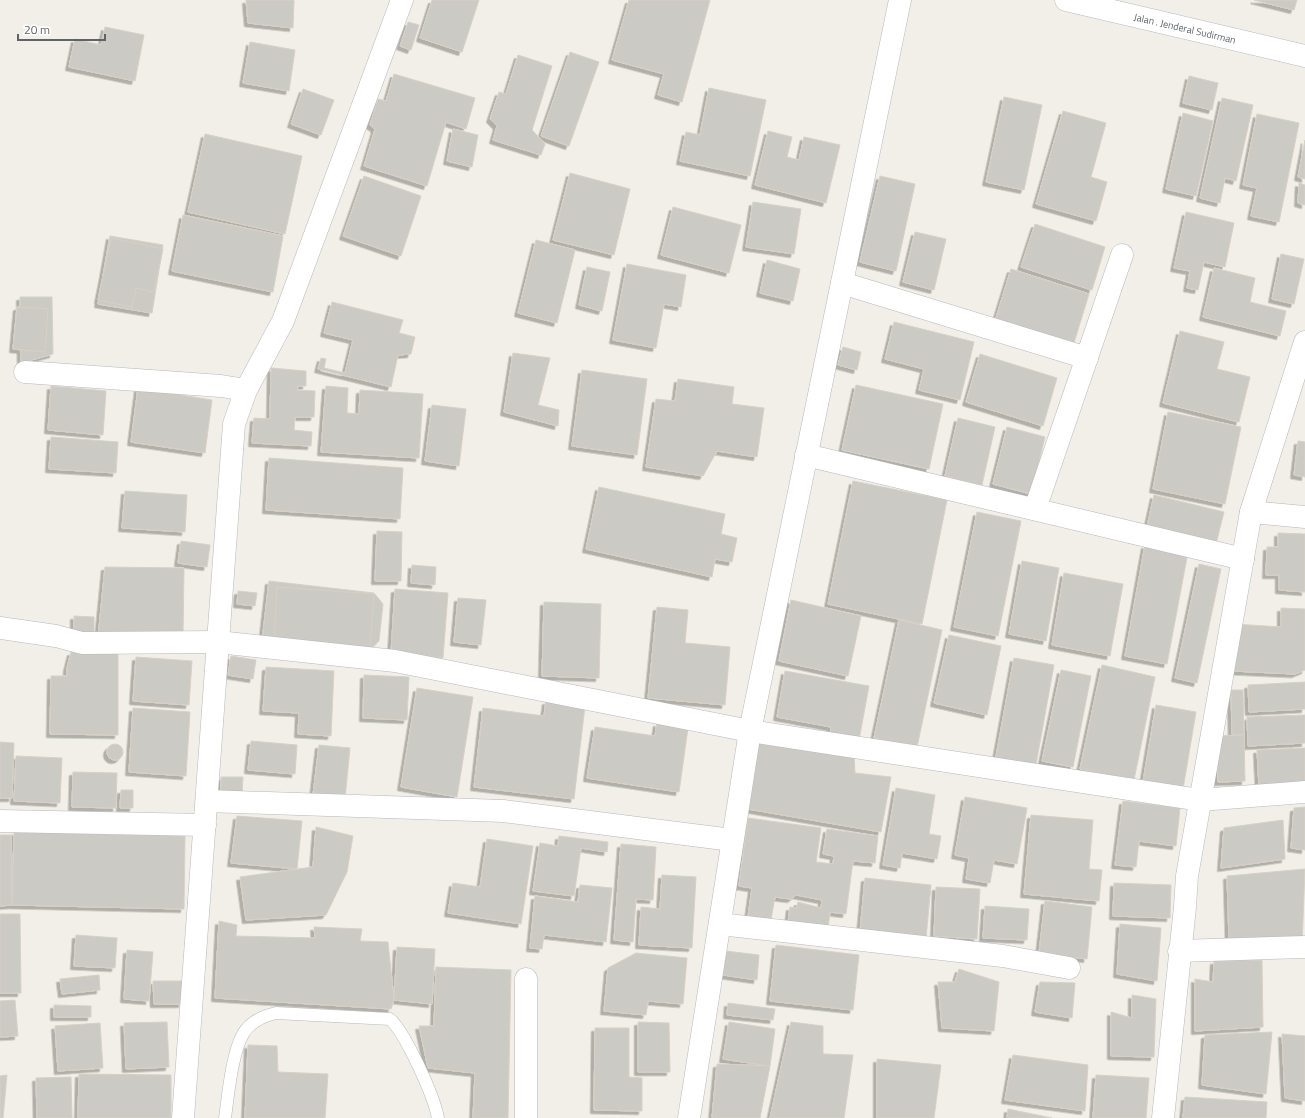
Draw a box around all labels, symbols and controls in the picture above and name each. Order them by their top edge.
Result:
street label: Jalan . Jenderal Sudirman [1132,9,1237,48]
scale bar [18,16,105,42]
text: 20 m [24,20,50,39]

